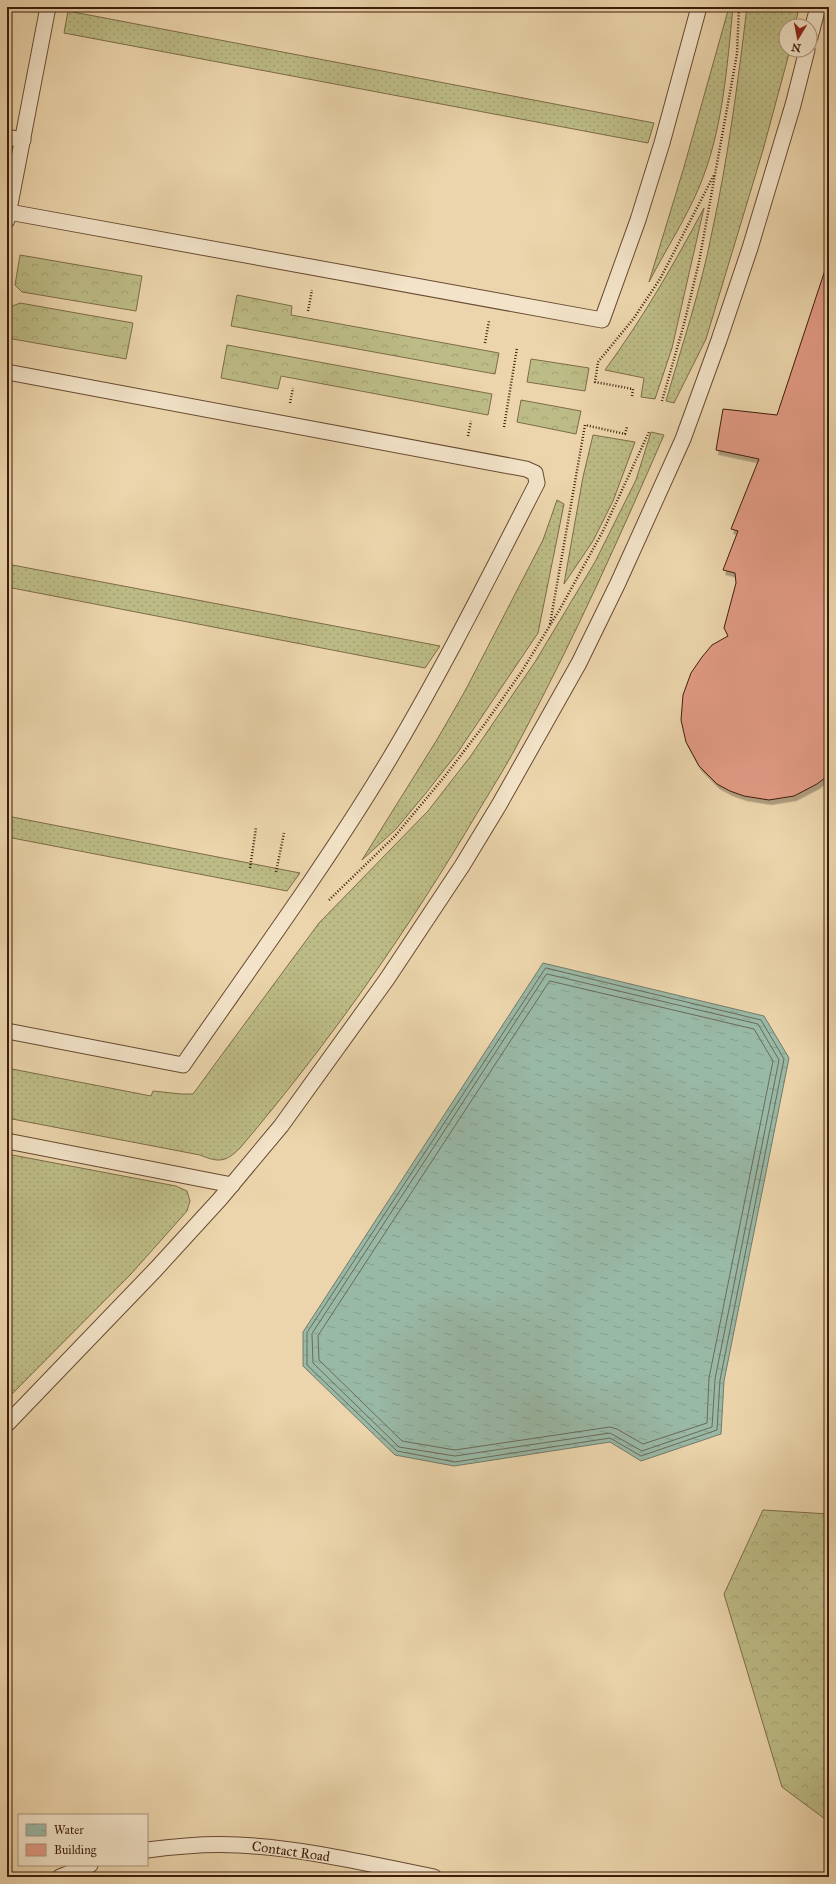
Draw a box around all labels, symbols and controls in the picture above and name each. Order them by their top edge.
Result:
north arrow [778,18,818,58]
text: N [790,40,802,55]
legend [18,1814,148,1866]
text: Water [54,1823,84,1837]
street label: Contact Road [251,1838,331,1865]
text: Building [54,1843,97,1858]

